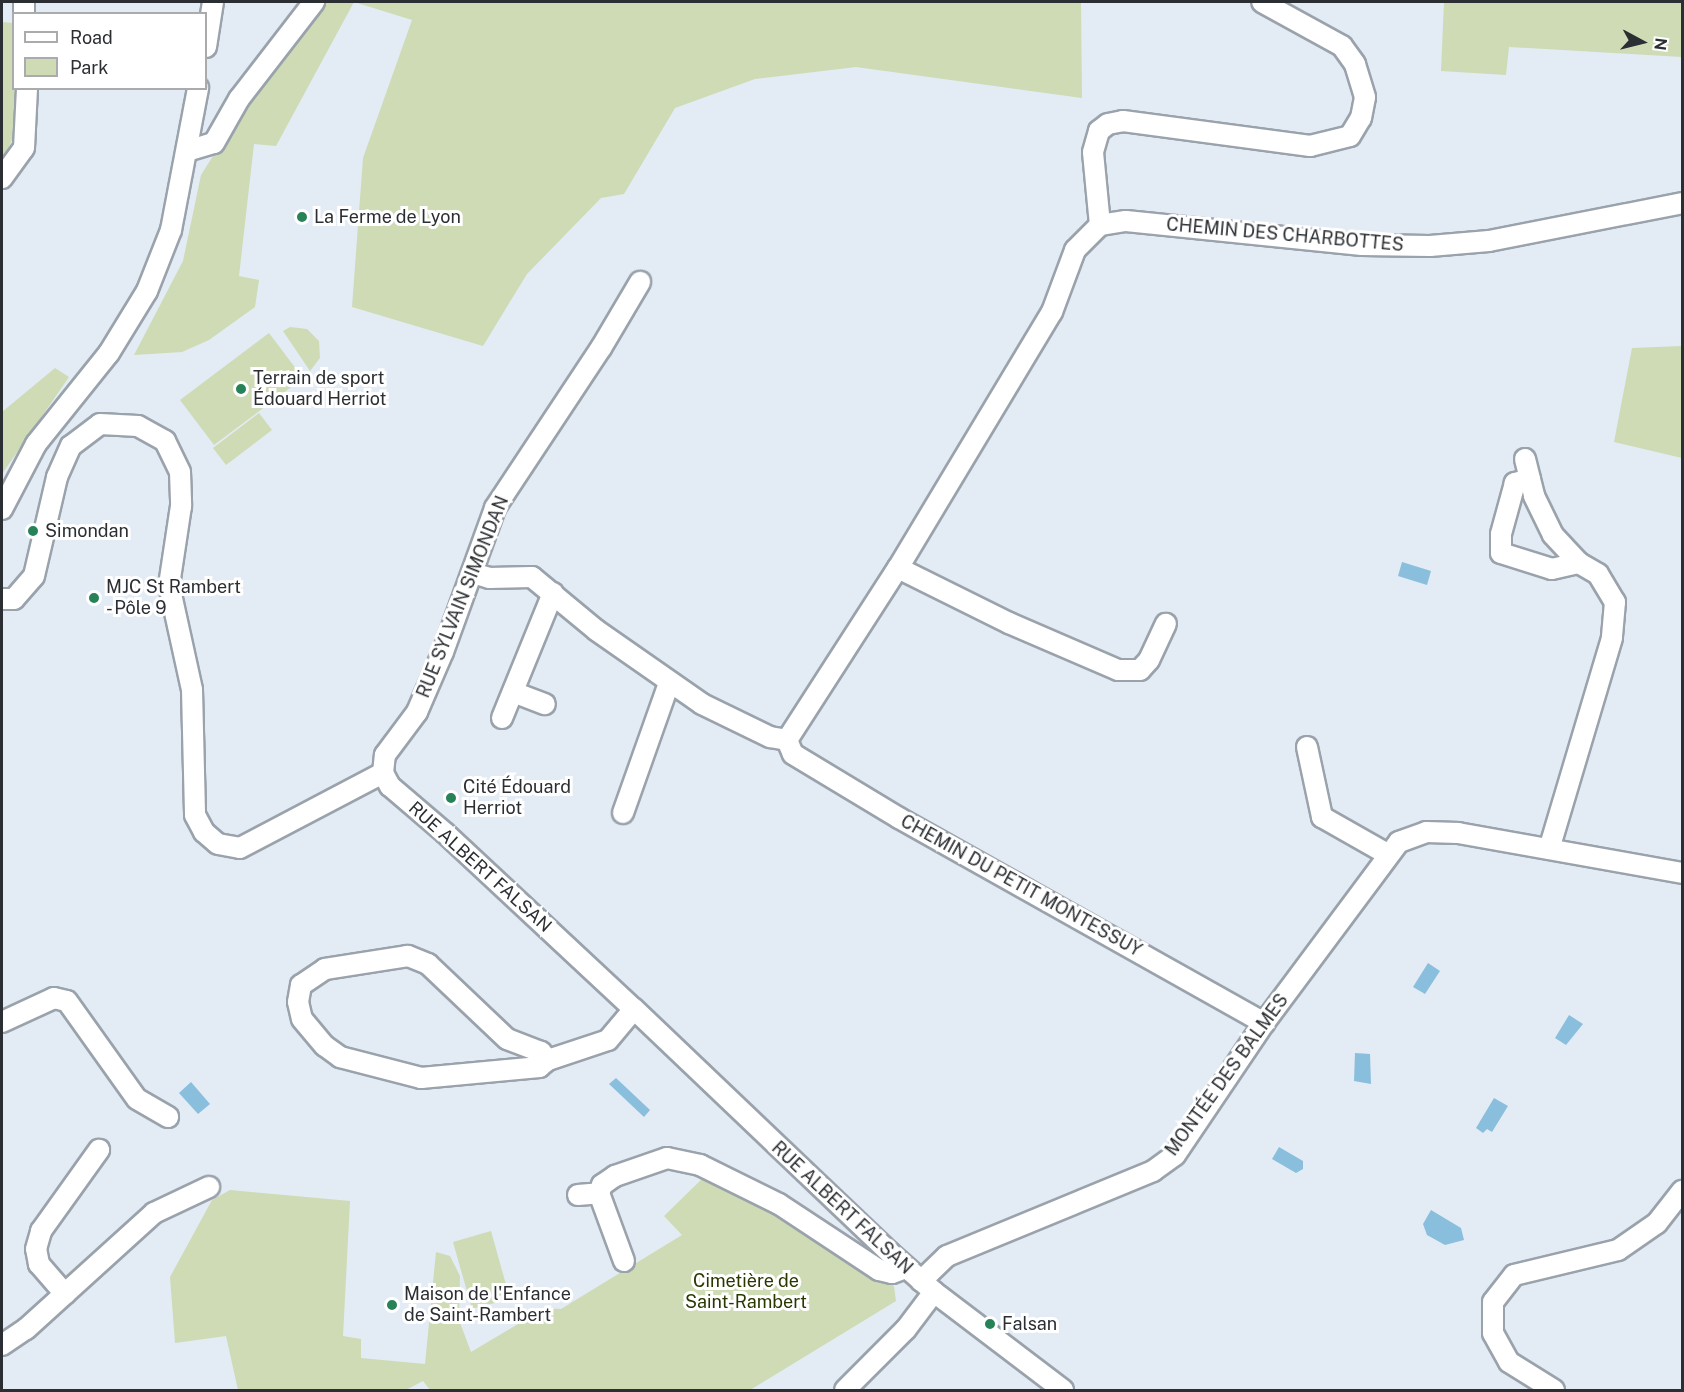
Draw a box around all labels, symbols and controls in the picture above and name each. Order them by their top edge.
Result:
legend [12,12,207,90]
north arrow [1612,12,1672,72]
text: Road [70,27,113,48]
text: N [1650,37,1671,52]
text: Park [70,57,108,78]
place label: La Ferme de Lyon [314,206,461,228]
marker: La Ferme de Lyon [295,210,309,224]
street label: CHEMIN DES CHARBOTTES [1165,214,1405,256]
place label: Terrain de sport Édouard Herriot [253,368,386,410]
marker: Terrain de sport Édouard Herriot [234,382,248,396]
street label: RUE SYLVAIN SIMONDAN [413,493,513,701]
place label: Simondan [45,520,129,542]
marker: Simondan [26,524,40,538]
place label: MJC St Rambert - Pôle 9 [106,577,241,620]
marker: MJC St Rambert - Pôle 9 [87,591,101,605]
place label: Cité Édouard Herriot [463,777,571,820]
marker: Cité Édouard Herriot [444,791,458,805]
street label: RUE ALBERT FALSAN [404,797,556,937]
street label: CHEMIN DU PETIT MONTESSUY [897,811,1145,961]
street label: MONTÉE DES BALMES [1161,990,1293,1160]
street label: RUE ALBERT FALSAN [767,1137,917,1279]
park label: Cimetière de Saint-Rambert [685,1271,807,1314]
place label: Maison de l'Enfance de Saint-Rambert [404,1284,571,1326]
marker: Maison de l'Enfance de Saint-Rambert [385,1298,399,1312]
place label: Falsan [1002,1313,1057,1335]
marker: Falsan [983,1317,997,1331]

